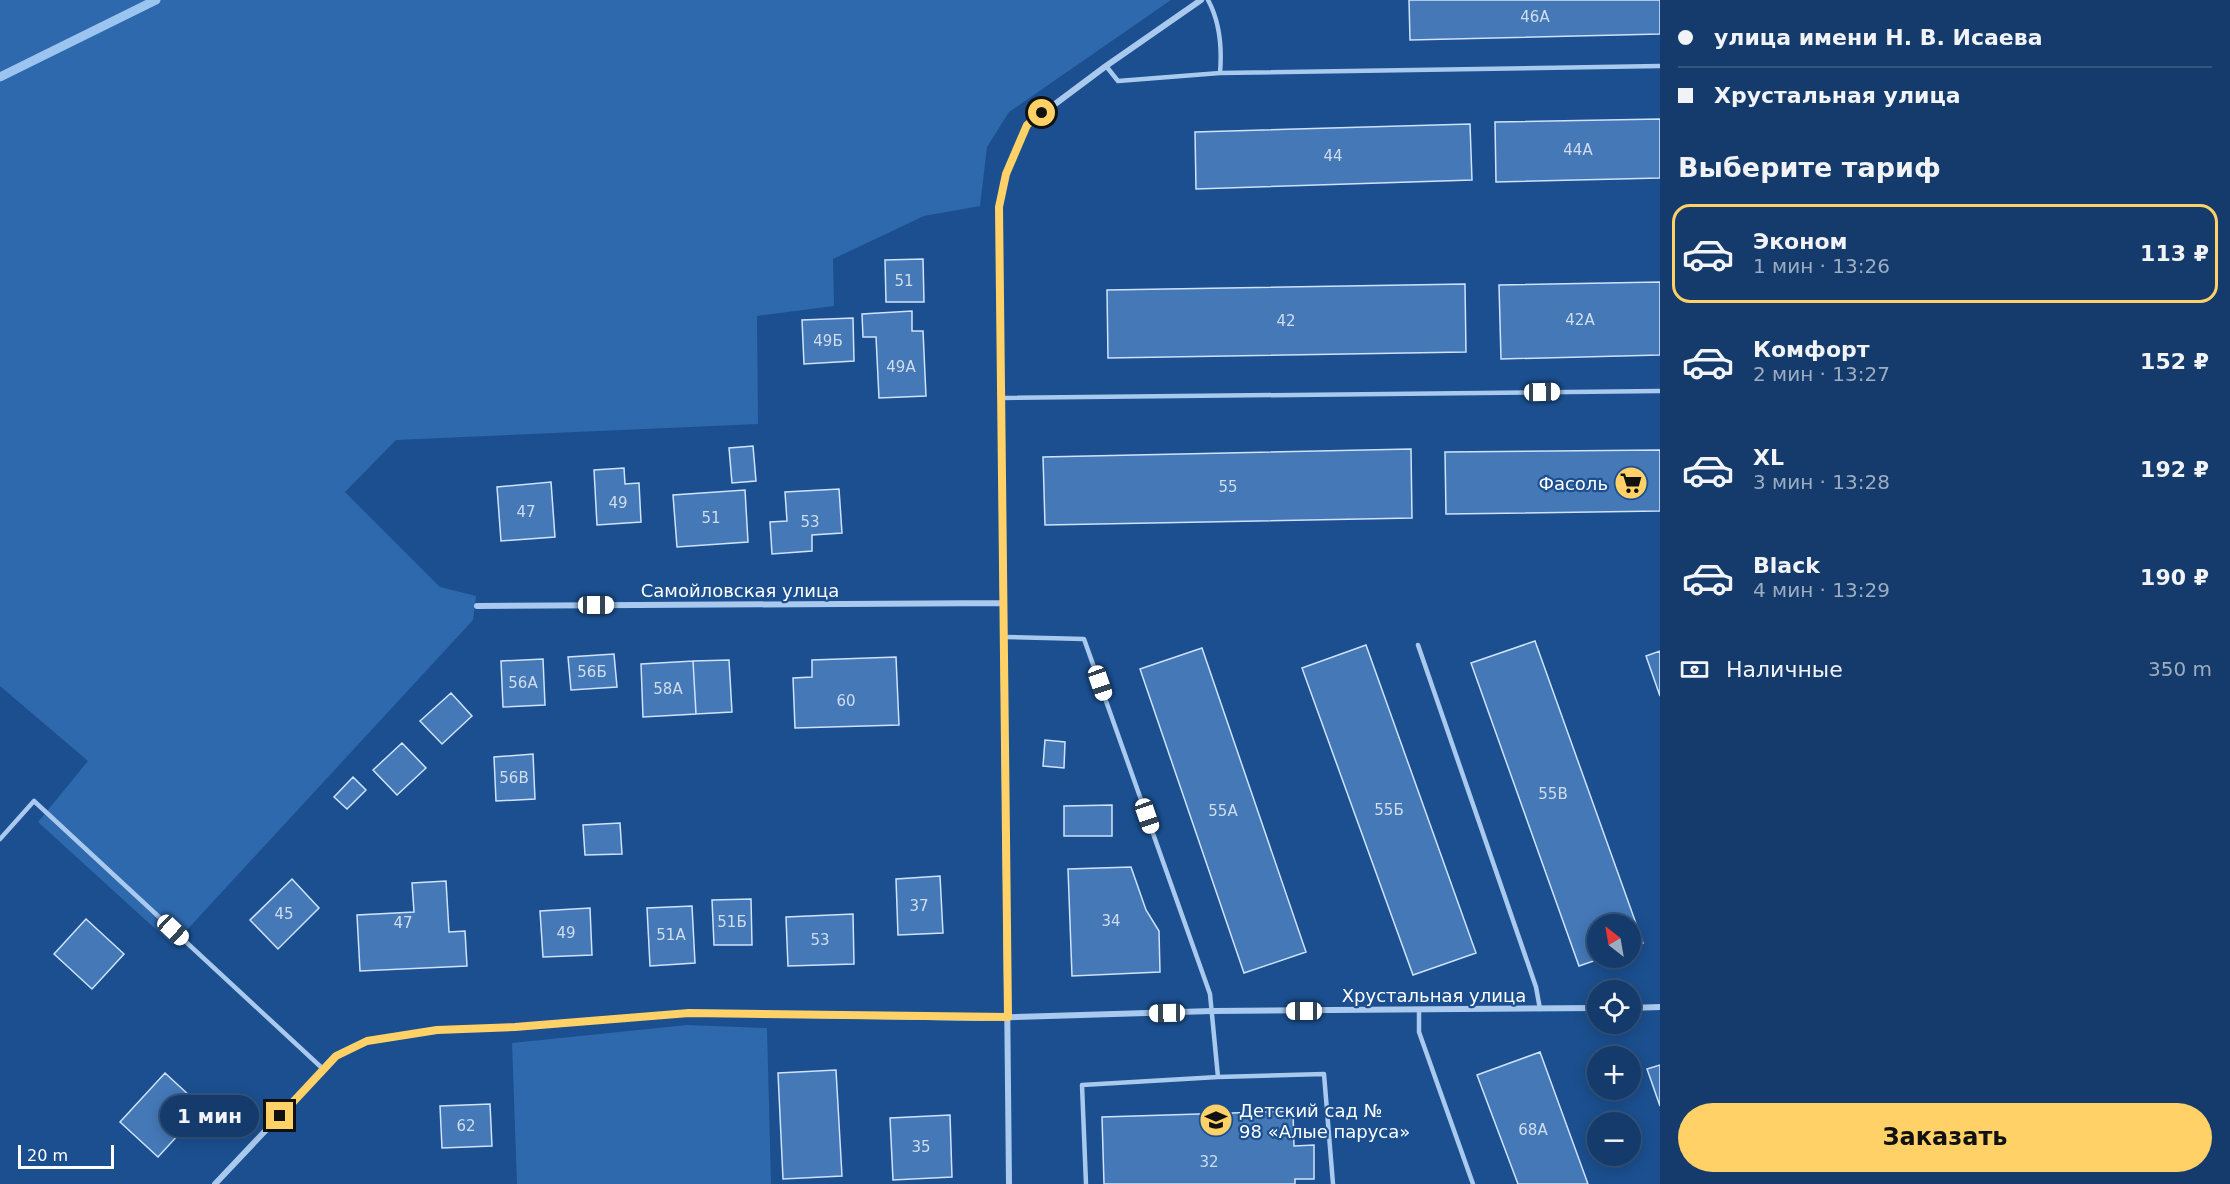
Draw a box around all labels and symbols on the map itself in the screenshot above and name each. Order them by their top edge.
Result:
house number: 46А [1520,8,1550,26]
route start [1028,99,1055,126]
house number: 44А [1563,141,1593,159]
house number: 44 [1323,147,1343,165]
house number: 51 [894,272,914,290]
house number: 42А [1565,311,1595,329]
house number: 42 [1276,312,1296,330]
house number: 49Б [813,332,843,350]
house number: 49А [886,358,916,376]
car [1524,383,1560,401]
supermarket icon: Фасоль [1613,465,1649,501]
place label: Фасоль [1538,473,1608,494]
house number: 55 [1218,478,1238,496]
house number: 49 [608,494,628,512]
house number: 47 [516,503,536,521]
house number: 51 [701,509,721,527]
house number: 53 [800,513,820,531]
street label: Самойловская улица [641,580,839,601]
car [578,596,614,614]
house number: 56Б [577,663,607,681]
car [1086,663,1114,703]
house number: 56А [508,674,538,692]
house number: 58А [653,680,683,698]
house number: 60 [836,692,856,710]
house number: 56В [499,769,529,787]
house number: 55В [1538,785,1568,803]
car [1133,796,1161,836]
house number: 55Б [1374,801,1404,819]
house number: 55А [1208,802,1238,820]
house number: 37 [909,897,929,915]
house number: 45 [274,905,294,923]
car [154,911,192,949]
house number: 34 [1101,912,1121,930]
house number: 51Б [717,913,747,931]
house number: 47 [393,914,413,932]
north arrow [1587,914,1641,968]
house number: 49 [556,924,576,942]
house number: 51А [656,926,686,944]
house number: 53 [810,931,830,949]
street label: Хрустальная улица [1342,985,1526,1006]
car [1286,1002,1322,1020]
car [1149,1004,1185,1022]
callout: 1 мин [160,1095,259,1137]
place label: Детский сад № 98 «Алые паруса» [1239,1100,1410,1142]
route end [266,1102,293,1129]
school or university icon: Детский сад № 98 «Алые паруса» [1198,1102,1234,1138]
house number: 62 [456,1117,476,1135]
house number: 68А [1518,1121,1548,1139]
house number: 35 [911,1138,931,1156]
scale bar [18,1142,114,1170]
house number: 32 [1199,1153,1219,1171]

